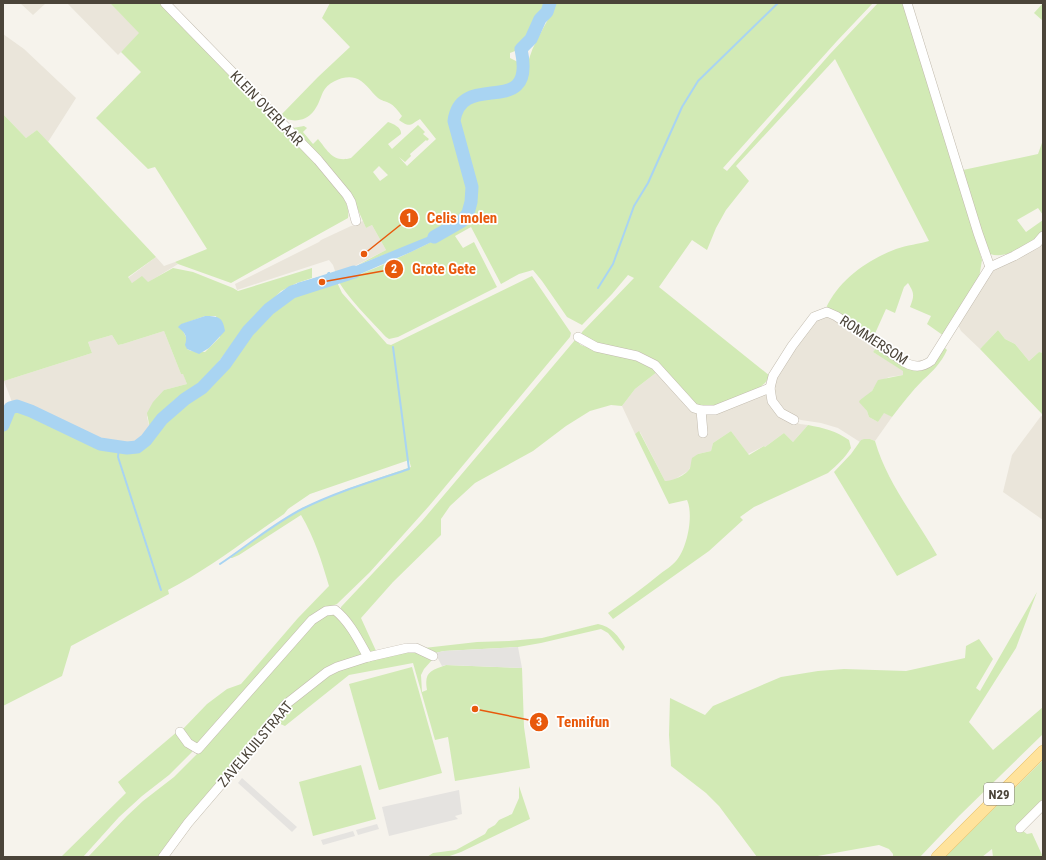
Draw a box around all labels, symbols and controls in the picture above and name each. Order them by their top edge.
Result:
street label: KLEIN OVERLAAR [227,67,307,149]
callout: Celis molen [399,204,505,231]
text: Celis molen [427,209,497,227]
text: 1 [406,211,412,225]
callout: Grote Gete [384,255,484,282]
text: Grote Gete [412,260,476,278]
text: 2 [391,262,397,276]
street label: ROMMERSOM [837,312,911,368]
street label: ZAVELKUILSTRAAT [215,698,295,790]
callout: Tennifun [529,709,618,736]
text: Tennifun [557,713,609,731]
text: 3 [536,715,542,729]
road number: N29 [984,783,1014,805]

